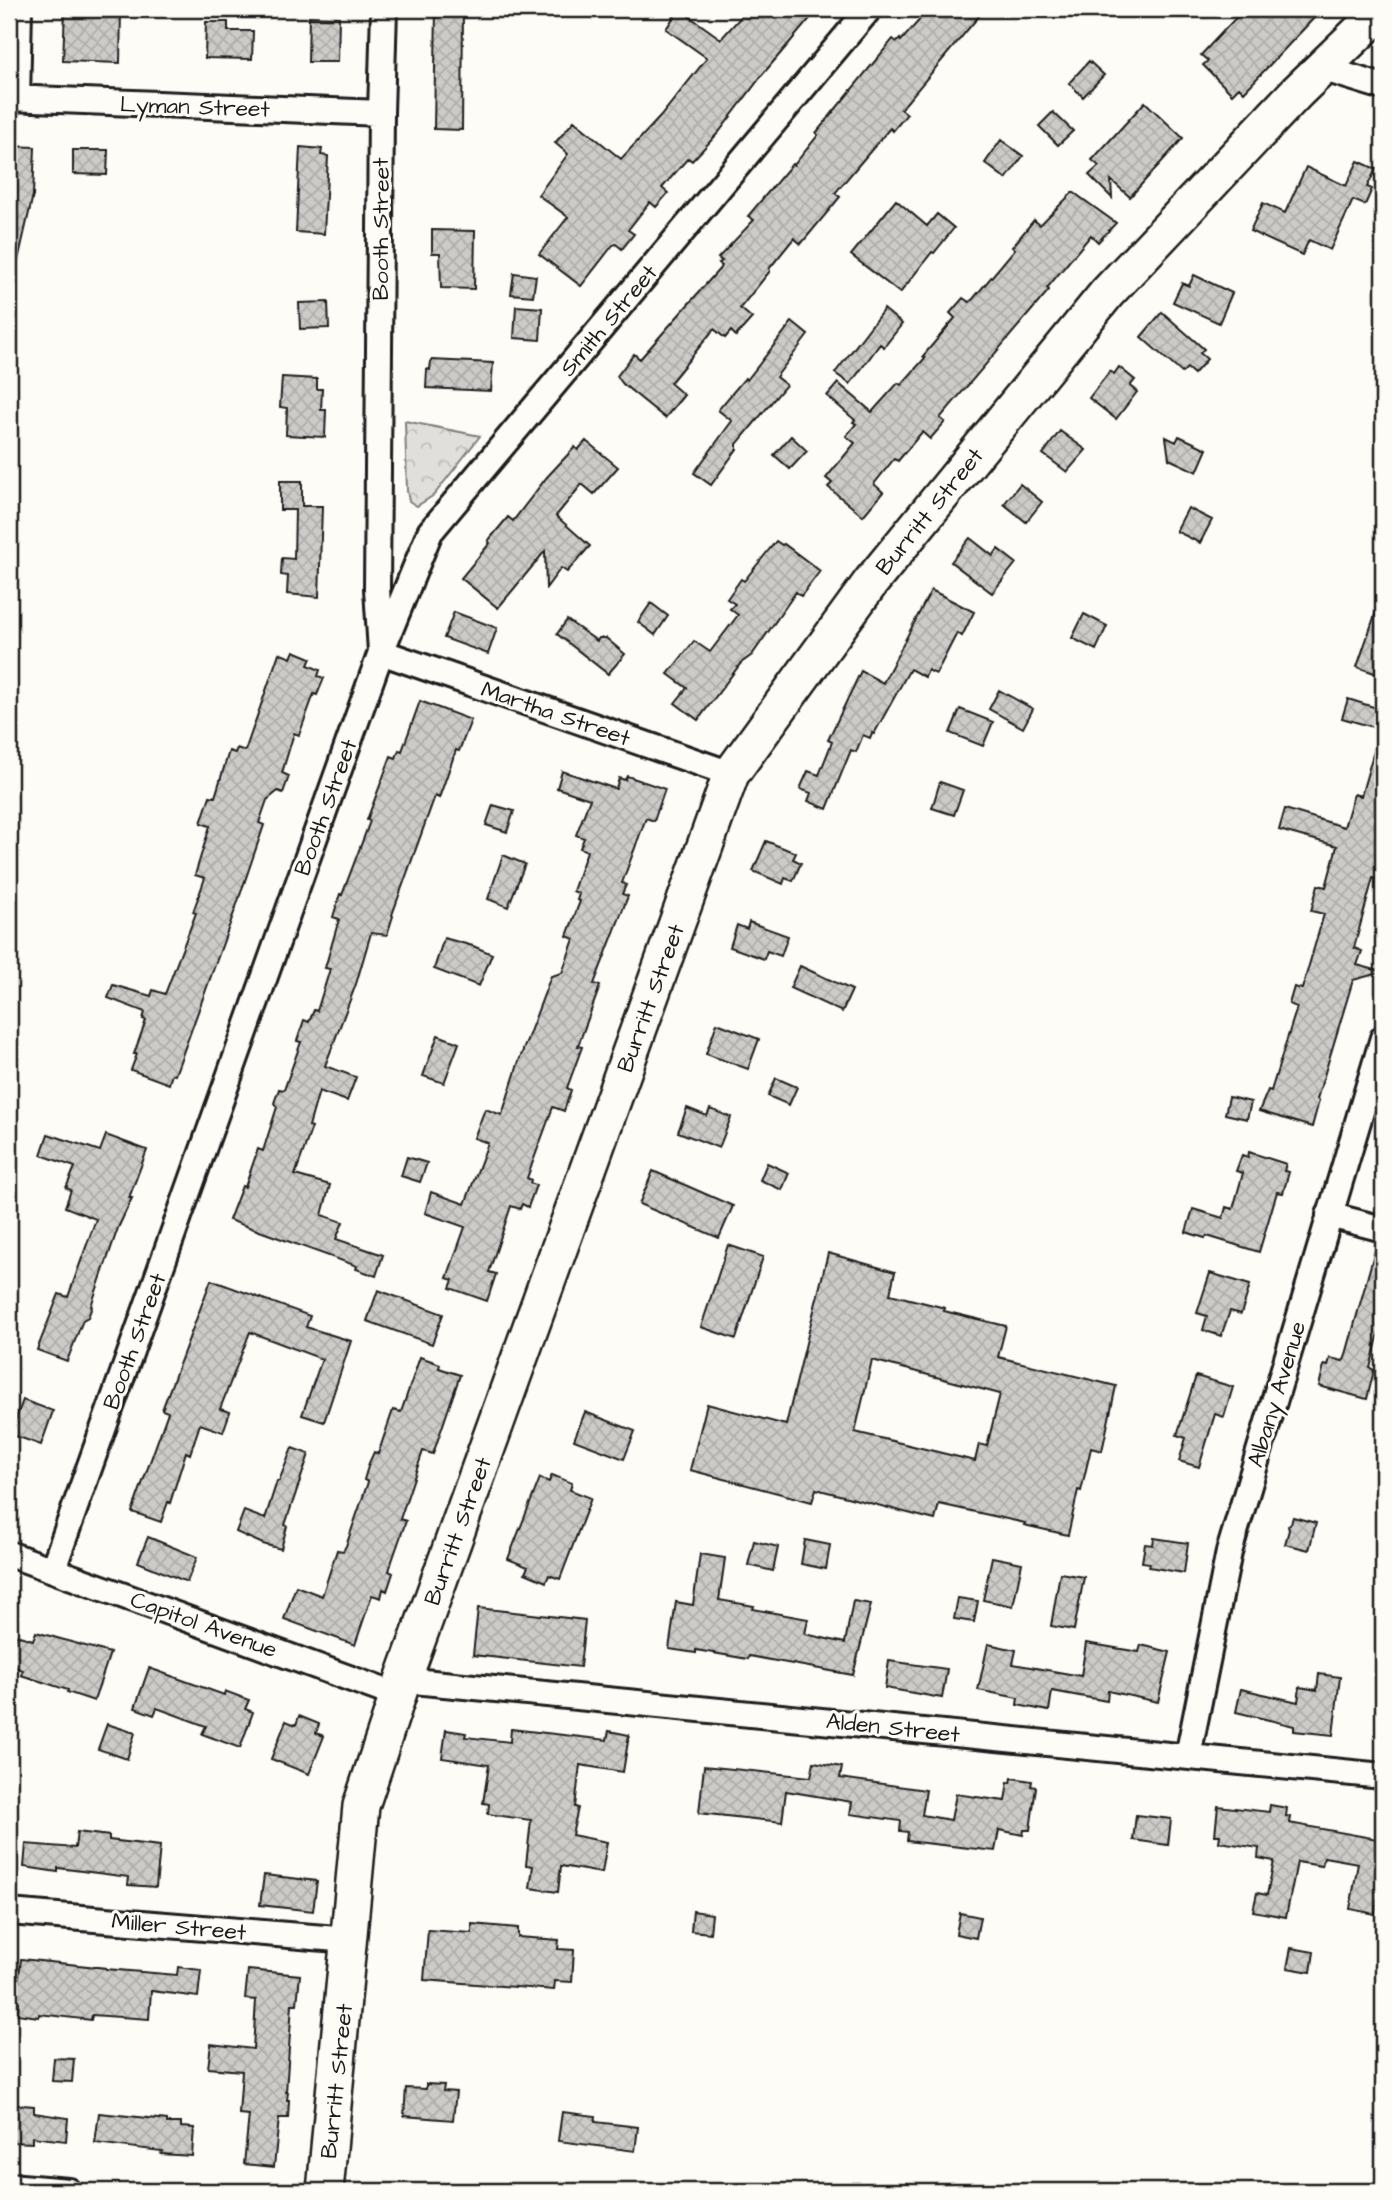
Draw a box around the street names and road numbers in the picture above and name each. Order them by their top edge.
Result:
street label: Lyman Street [120,88,271,127]
street label: Booth Street [365,157,397,301]
street label: Smith Street [552,257,666,383]
street label: Burritt Street [868,441,992,582]
street label: Martha Street [477,673,635,755]
street label: Booth Street [286,734,366,880]
street label: Burritt Street [609,919,693,1077]
street label: Booth Street [95,1268,175,1414]
street label: Albany Avenue [1240,1317,1315,1471]
street label: Burritt Street [416,1452,500,1610]
street label: Capitol Avenue [126,1584,282,1666]
street label: Alden Street [824,1705,962,1751]
street label: Miller Street [110,1905,248,1949]
street label: Burritt Street [313,2001,361,2160]

